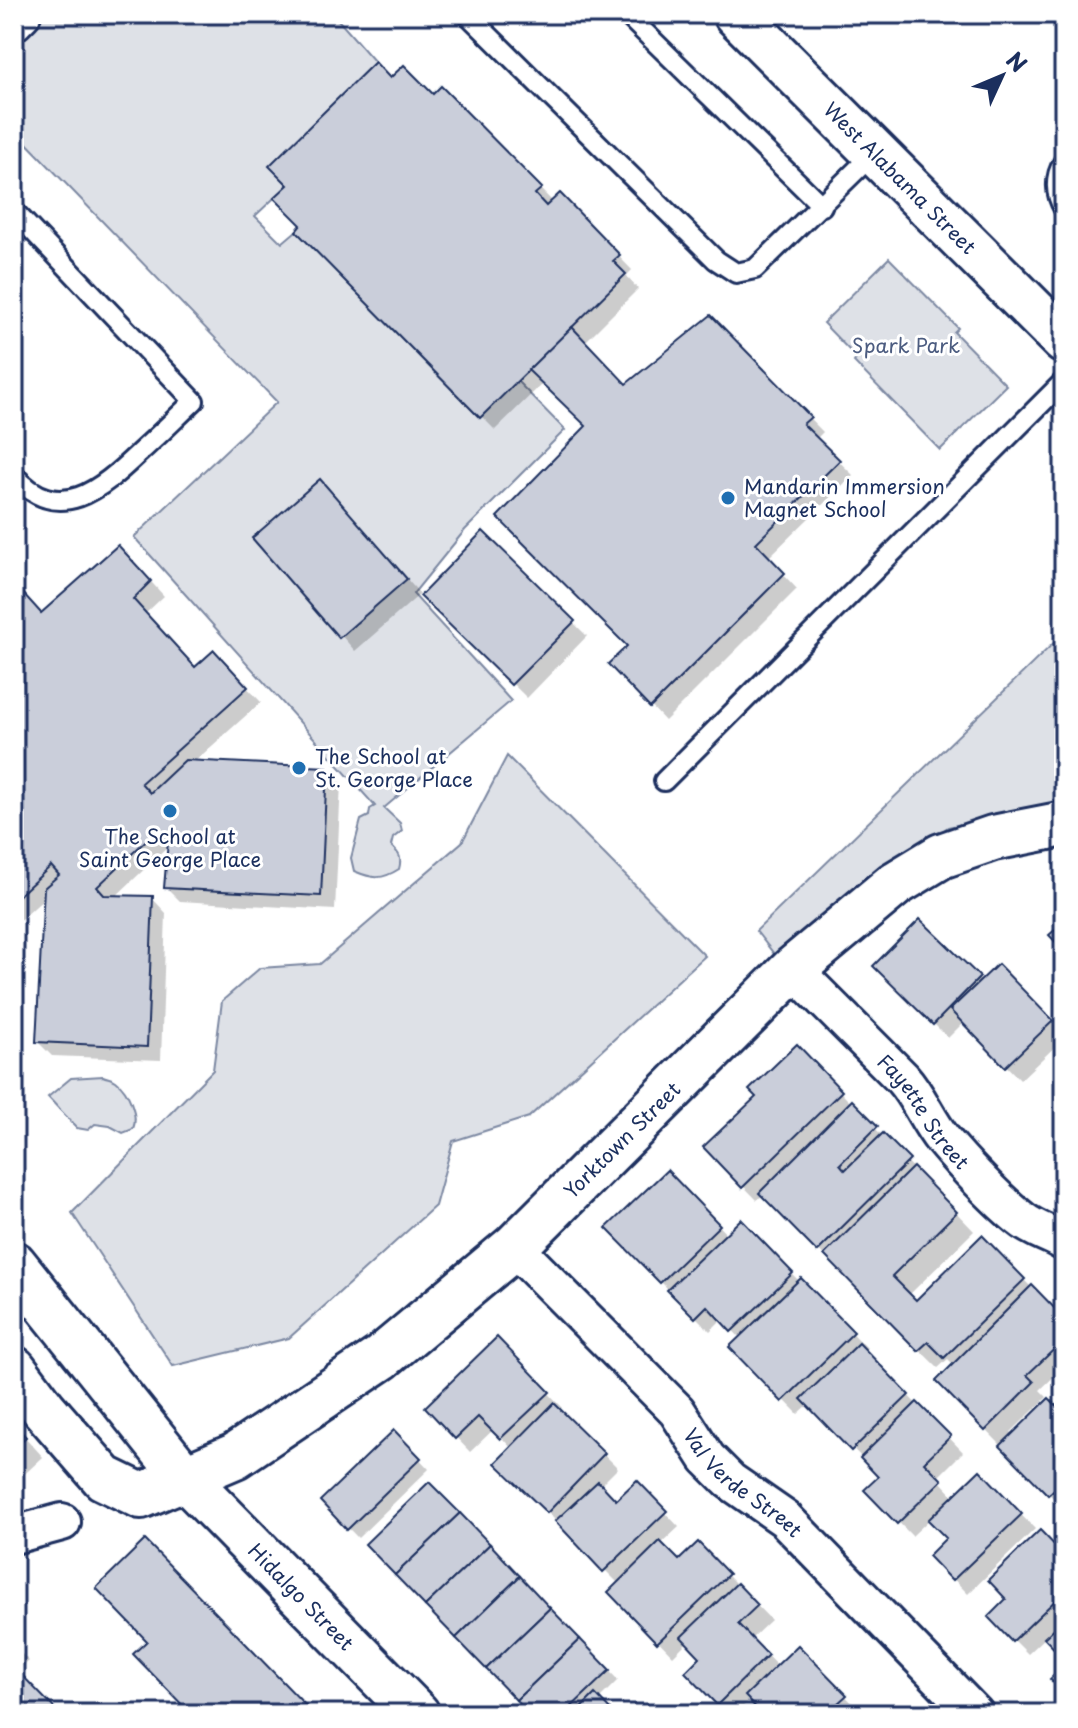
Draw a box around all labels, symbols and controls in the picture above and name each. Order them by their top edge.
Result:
north arrow [962,36,1042,116]
text: N [1000,43,1035,79]
street label: West Alabama Street [817,95,984,261]
park label: Spark Park [852,330,960,360]
place label: Mandarin Immersion Magnet School [744,471,945,524]
marker: Mandarin Immersion Magnet School [719,489,737,507]
place label: The School at St. George Place [315,741,473,794]
marker: The School at St. George Place [290,759,308,777]
marker: The School at Saint George Place [161,802,179,820]
place label: The School at Saint George Place [79,821,261,874]
street label: Fayette Street [871,1047,977,1176]
street label: Yorktown Street [557,1075,687,1205]
street label: Val Verde Street [677,1422,810,1544]
street label: Hidalgo Street [242,1536,361,1657]

